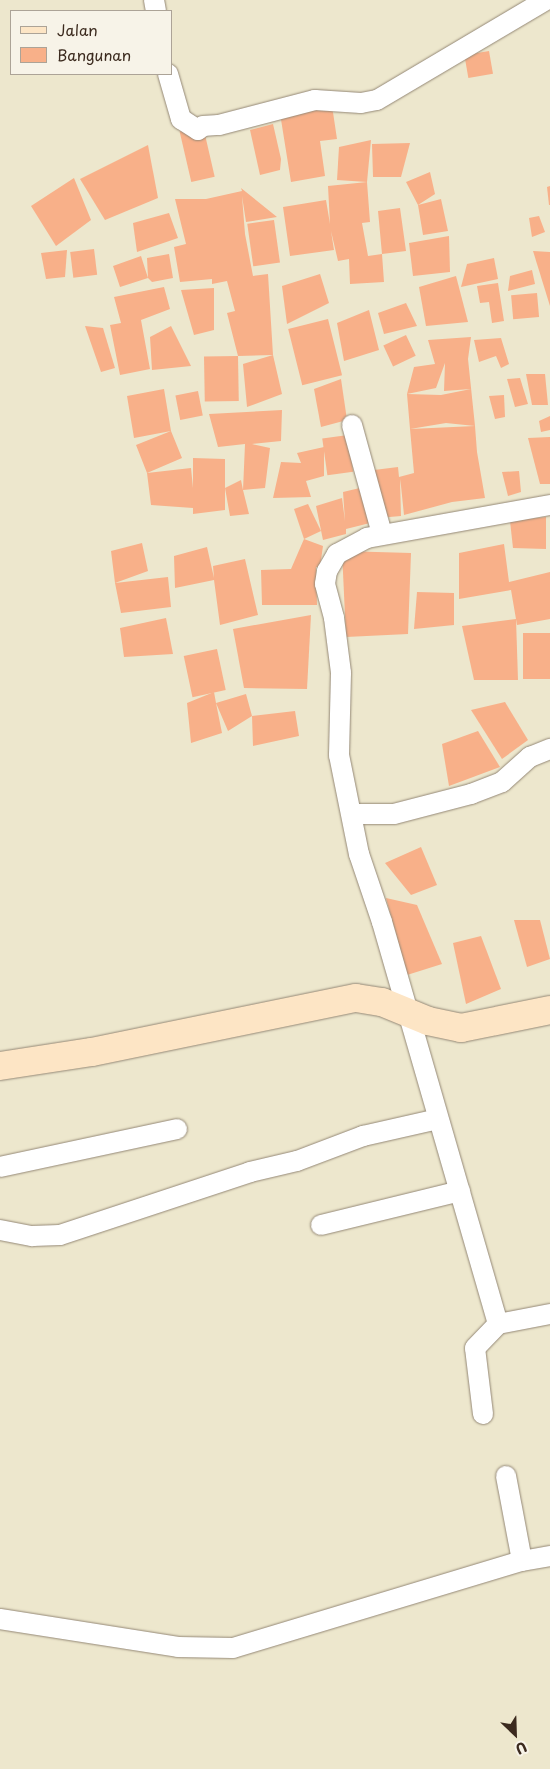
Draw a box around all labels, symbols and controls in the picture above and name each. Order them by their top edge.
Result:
legend [10,10,172,75]
text: Jalan [57,18,98,41]
text: Bangunan [57,43,131,66]
north arrow [490,1709,540,1759]
text: U [512,1736,530,1760]

